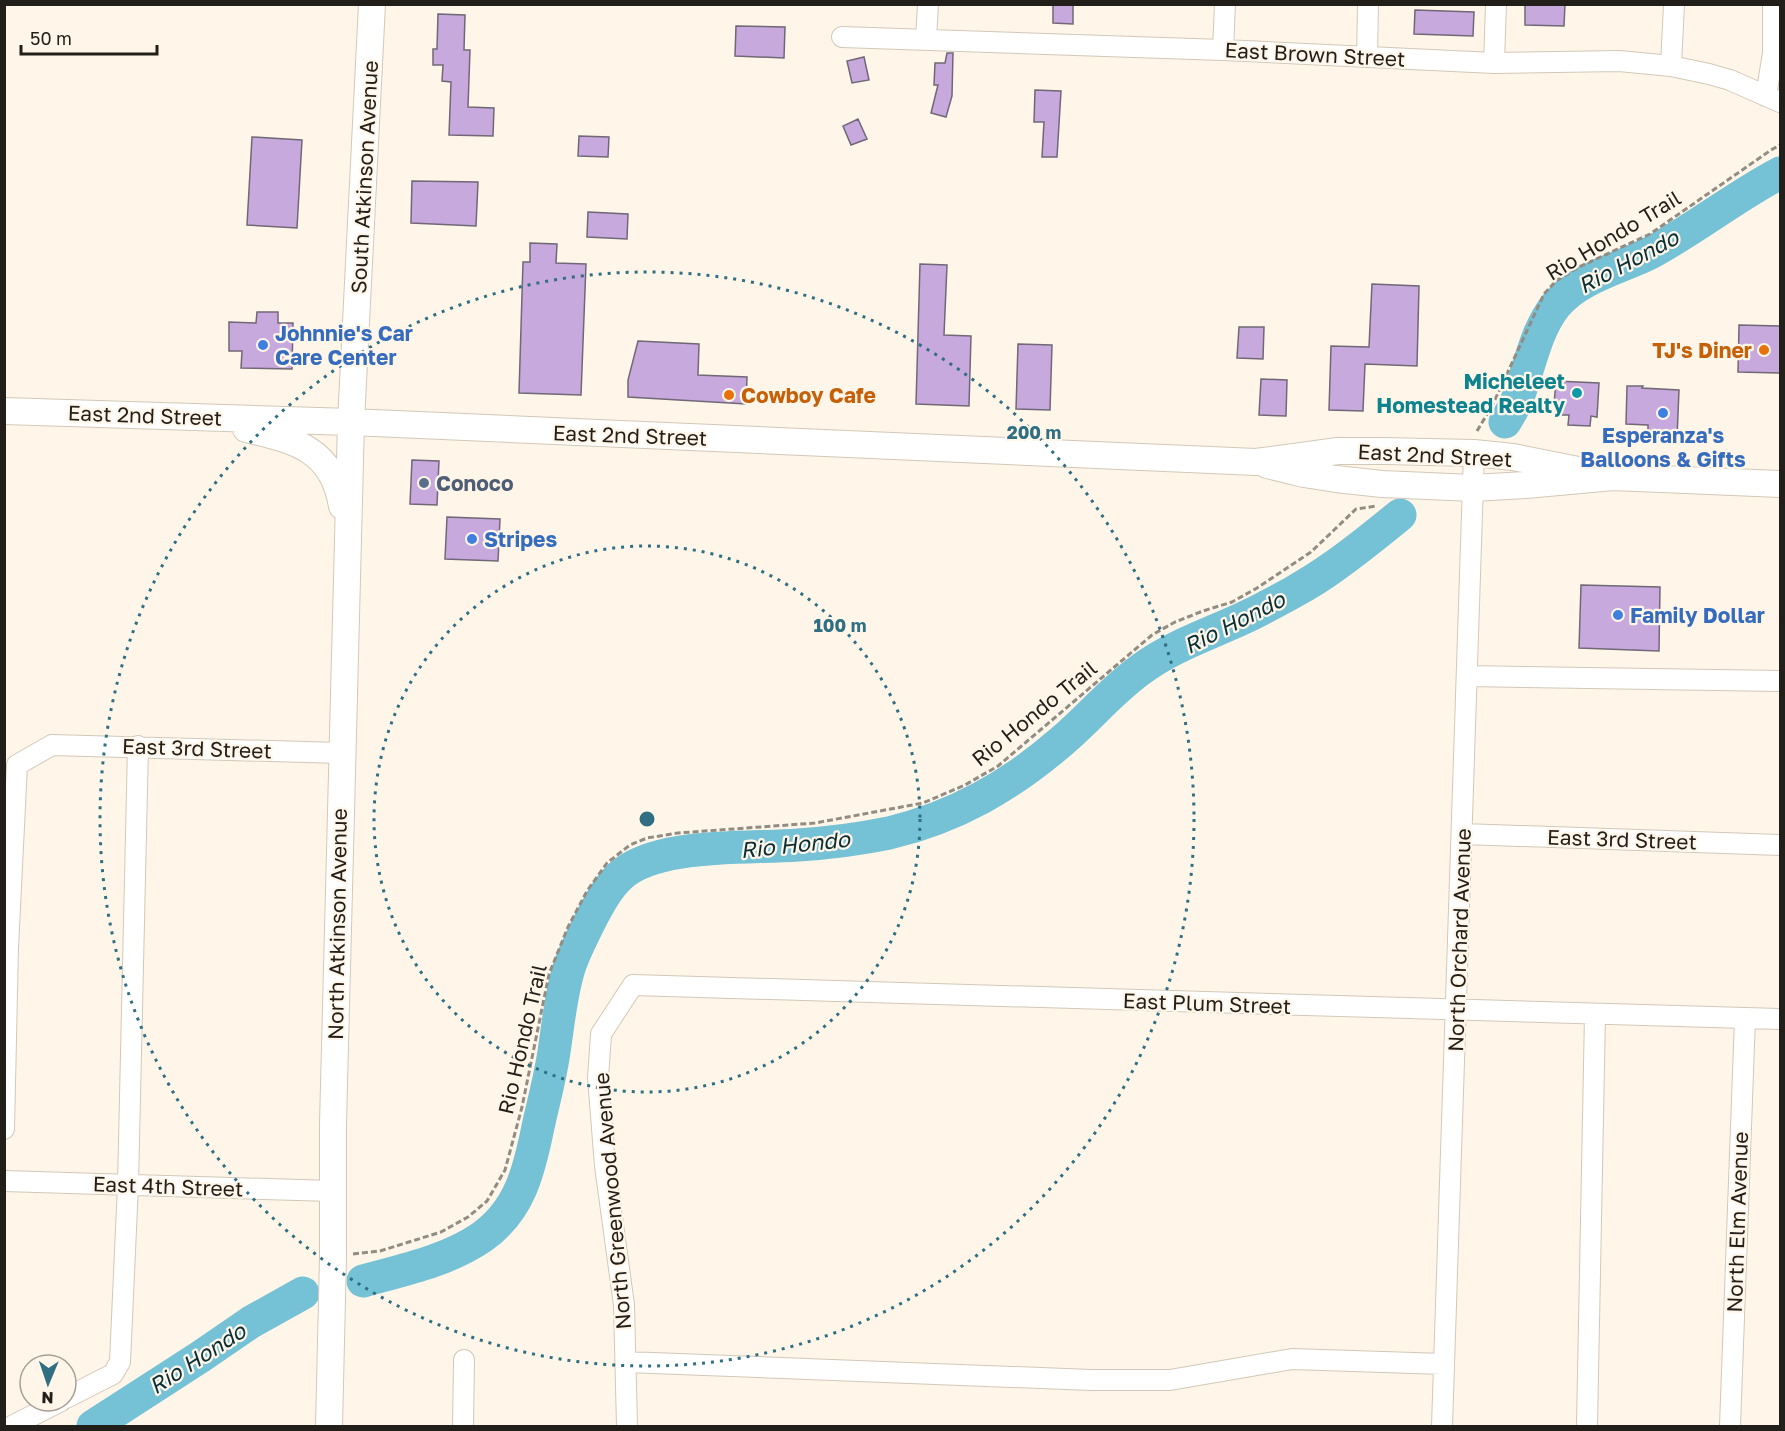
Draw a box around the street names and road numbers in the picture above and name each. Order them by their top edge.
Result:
street label: East Brown Street [1224,36,1406,72]
street label: South Atkinson Avenue [345,60,383,294]
street label: Rio Hondo Trail [1541,185,1685,285]
street label: East 2nd Street [67,399,223,431]
street label: East 2nd Street [552,419,708,451]
street label: East 2nd Street [1357,438,1513,472]
street label: Rio Hondo Trail [966,655,1102,771]
street label: East 3rd Street [122,732,272,764]
street label: North Atkinson Avenue [322,808,352,1040]
street label: East 3rd Street [1547,823,1697,855]
street label: North Orchard Avenue [1442,828,1476,1052]
street label: Rio Hondo Trail [492,961,552,1117]
street label: East Plum Street [1122,987,1292,1019]
street label: North Greenwood Avenue [588,1071,636,1331]
street label: North Elm Avenue [1721,1131,1753,1313]
street label: East 4th Street [92,1170,244,1202]

